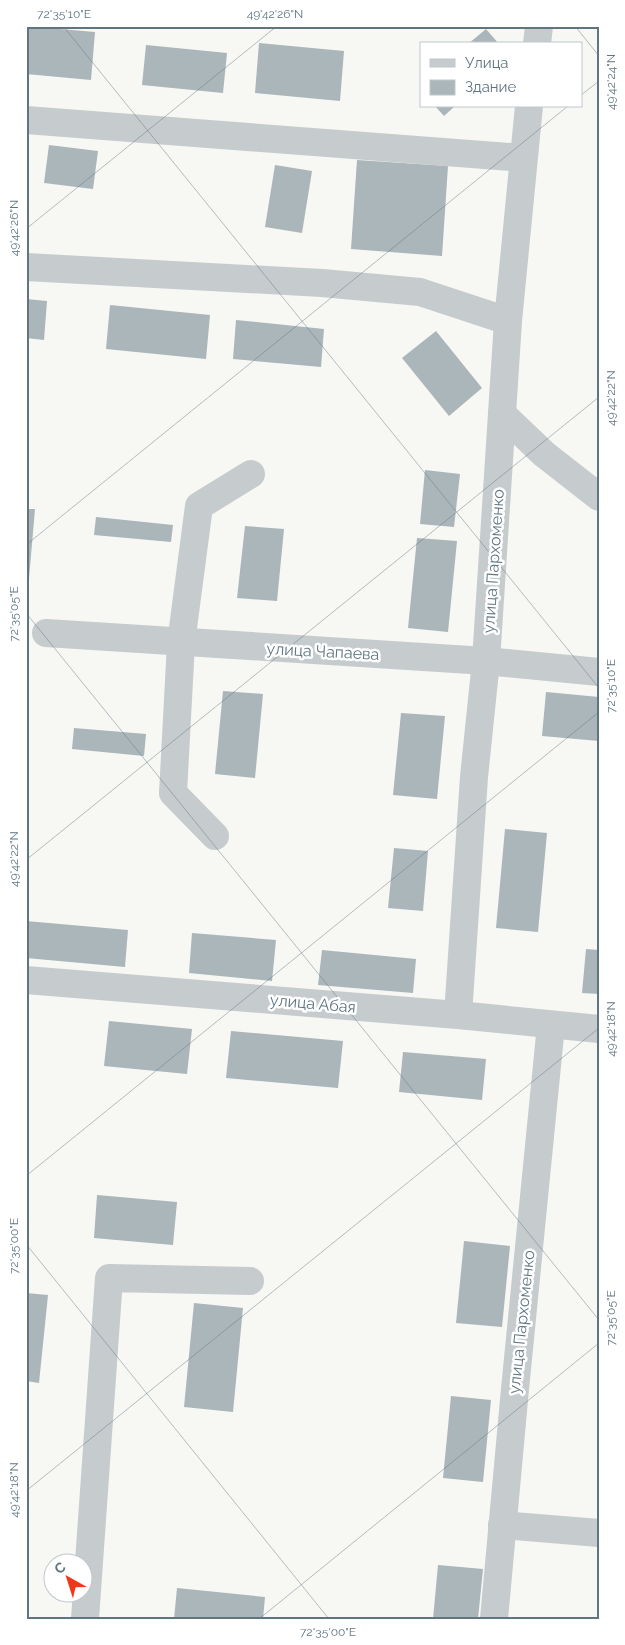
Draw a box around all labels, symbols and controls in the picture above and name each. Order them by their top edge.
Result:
text: 72°35'10"E [37,7,91,21]
text: 49°42'26"N [247,7,303,21]
legend [420,42,582,108]
text: Улица [465,54,509,72]
text: 49°42'24"N [604,54,618,110]
text: Здание [465,78,517,96]
text: 49°42'26"N [7,200,21,256]
text: 49°42'22"N [604,370,618,426]
street label: улица Пархоменко [479,488,508,634]
text: 72°35'05"E [7,586,21,642]
street label: улица Чапаева [266,639,380,664]
text: 72°35'10"E [604,659,618,713]
text: 49°42'22"N [7,831,21,887]
street label: улица Абая [269,990,357,1017]
text: 49°42'18"N [604,1001,618,1057]
text: 72°35'00"E [7,1218,21,1274]
street label: улица Пархоменко [505,1249,538,1395]
text: 72°35'05"E [604,1290,618,1346]
text: 49°42'18"N [7,1462,21,1518]
north arrow [42,1552,92,1602]
text: С [51,1558,69,1577]
text: 72°35'00"E [300,1625,356,1639]

